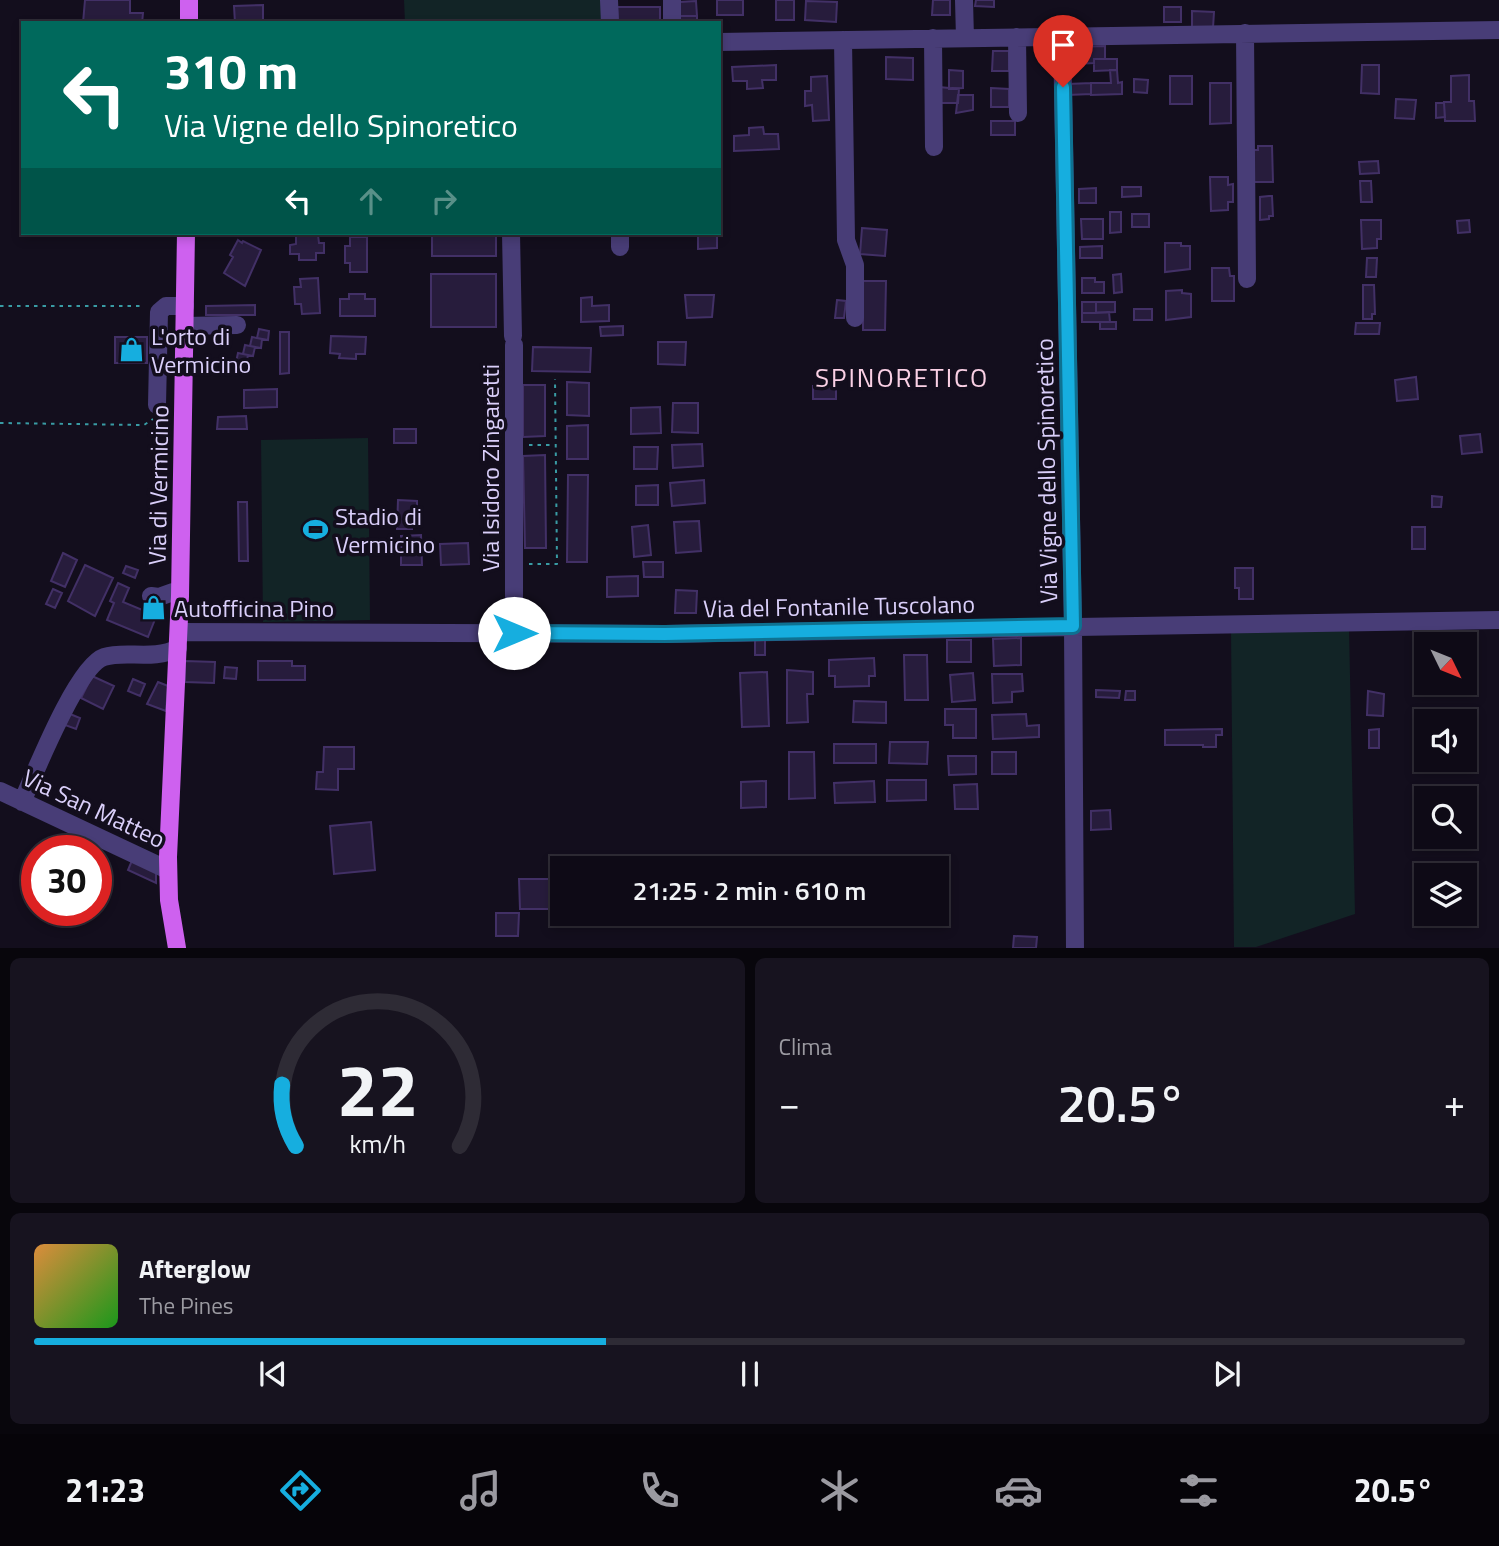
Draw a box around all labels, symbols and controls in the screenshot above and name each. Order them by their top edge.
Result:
pin [1033,15,1093,87]
icon: arrive [1044,26,1082,64]
text: 310 m [164,33,298,108]
icon: left [49,49,140,140]
text: Via Vigne dello Spinoretico [164,101,518,149]
icon: left [279,182,317,220]
icon: ahead [352,182,390,220]
icon: right [425,182,463,220]
place label: L'orto di Vermicino [151,318,251,382]
shop icon: L'orto di Vermicino [117,336,145,364]
street label: Via Vigne dello Spinoretico [1026,338,1066,604]
district label: SPINORETICO [815,358,989,397]
street label: Via Isidoro Zingaretti [472,364,508,572]
street label: Via di Vermicino [139,405,177,565]
place label: Stadio di Vermicino [335,498,435,562]
sports icon: Stadio di Vermicino [301,516,329,544]
street label: Via del Fontanile Tuscolano [703,586,975,626]
place label: Autofficina Pino [174,590,334,626]
shop icon: Autofficina Pino [140,594,168,622]
position arrow [477,596,551,670]
north arrow [1414,632,1477,695]
map controls [1414,632,1477,926]
button: sound [1414,709,1477,772]
street label: Via San Matteo [17,759,171,857]
button: search [1414,786,1477,849]
speed limit sign: 30 [21,835,112,926]
button: layers [1414,863,1477,926]
text: 21:25 · 2 min · 610 m [633,871,866,910]
text: Clima [779,1029,832,1064]
text: 22 [336,1035,418,1145]
text: 20.5° [1057,1063,1186,1142]
text: − [779,1074,800,1132]
text: + [1444,1074,1465,1132]
text: km/h [349,1125,406,1163]
text: Afterglow [139,1249,251,1288]
text: The Pines [139,1288,233,1323]
icon: previous [254,1355,292,1393]
icon: pause [731,1355,769,1393]
icon: next [1208,1355,1246,1393]
text: 21:23 [65,1466,145,1514]
icon: directions [276,1466,325,1515]
icon: music [456,1466,505,1515]
icon: phone [635,1466,684,1515]
icon: climate [815,1466,864,1515]
icon: car [994,1466,1043,1515]
icon: filters [1174,1466,1223,1515]
text: 20.5° [1354,1466,1434,1514]

